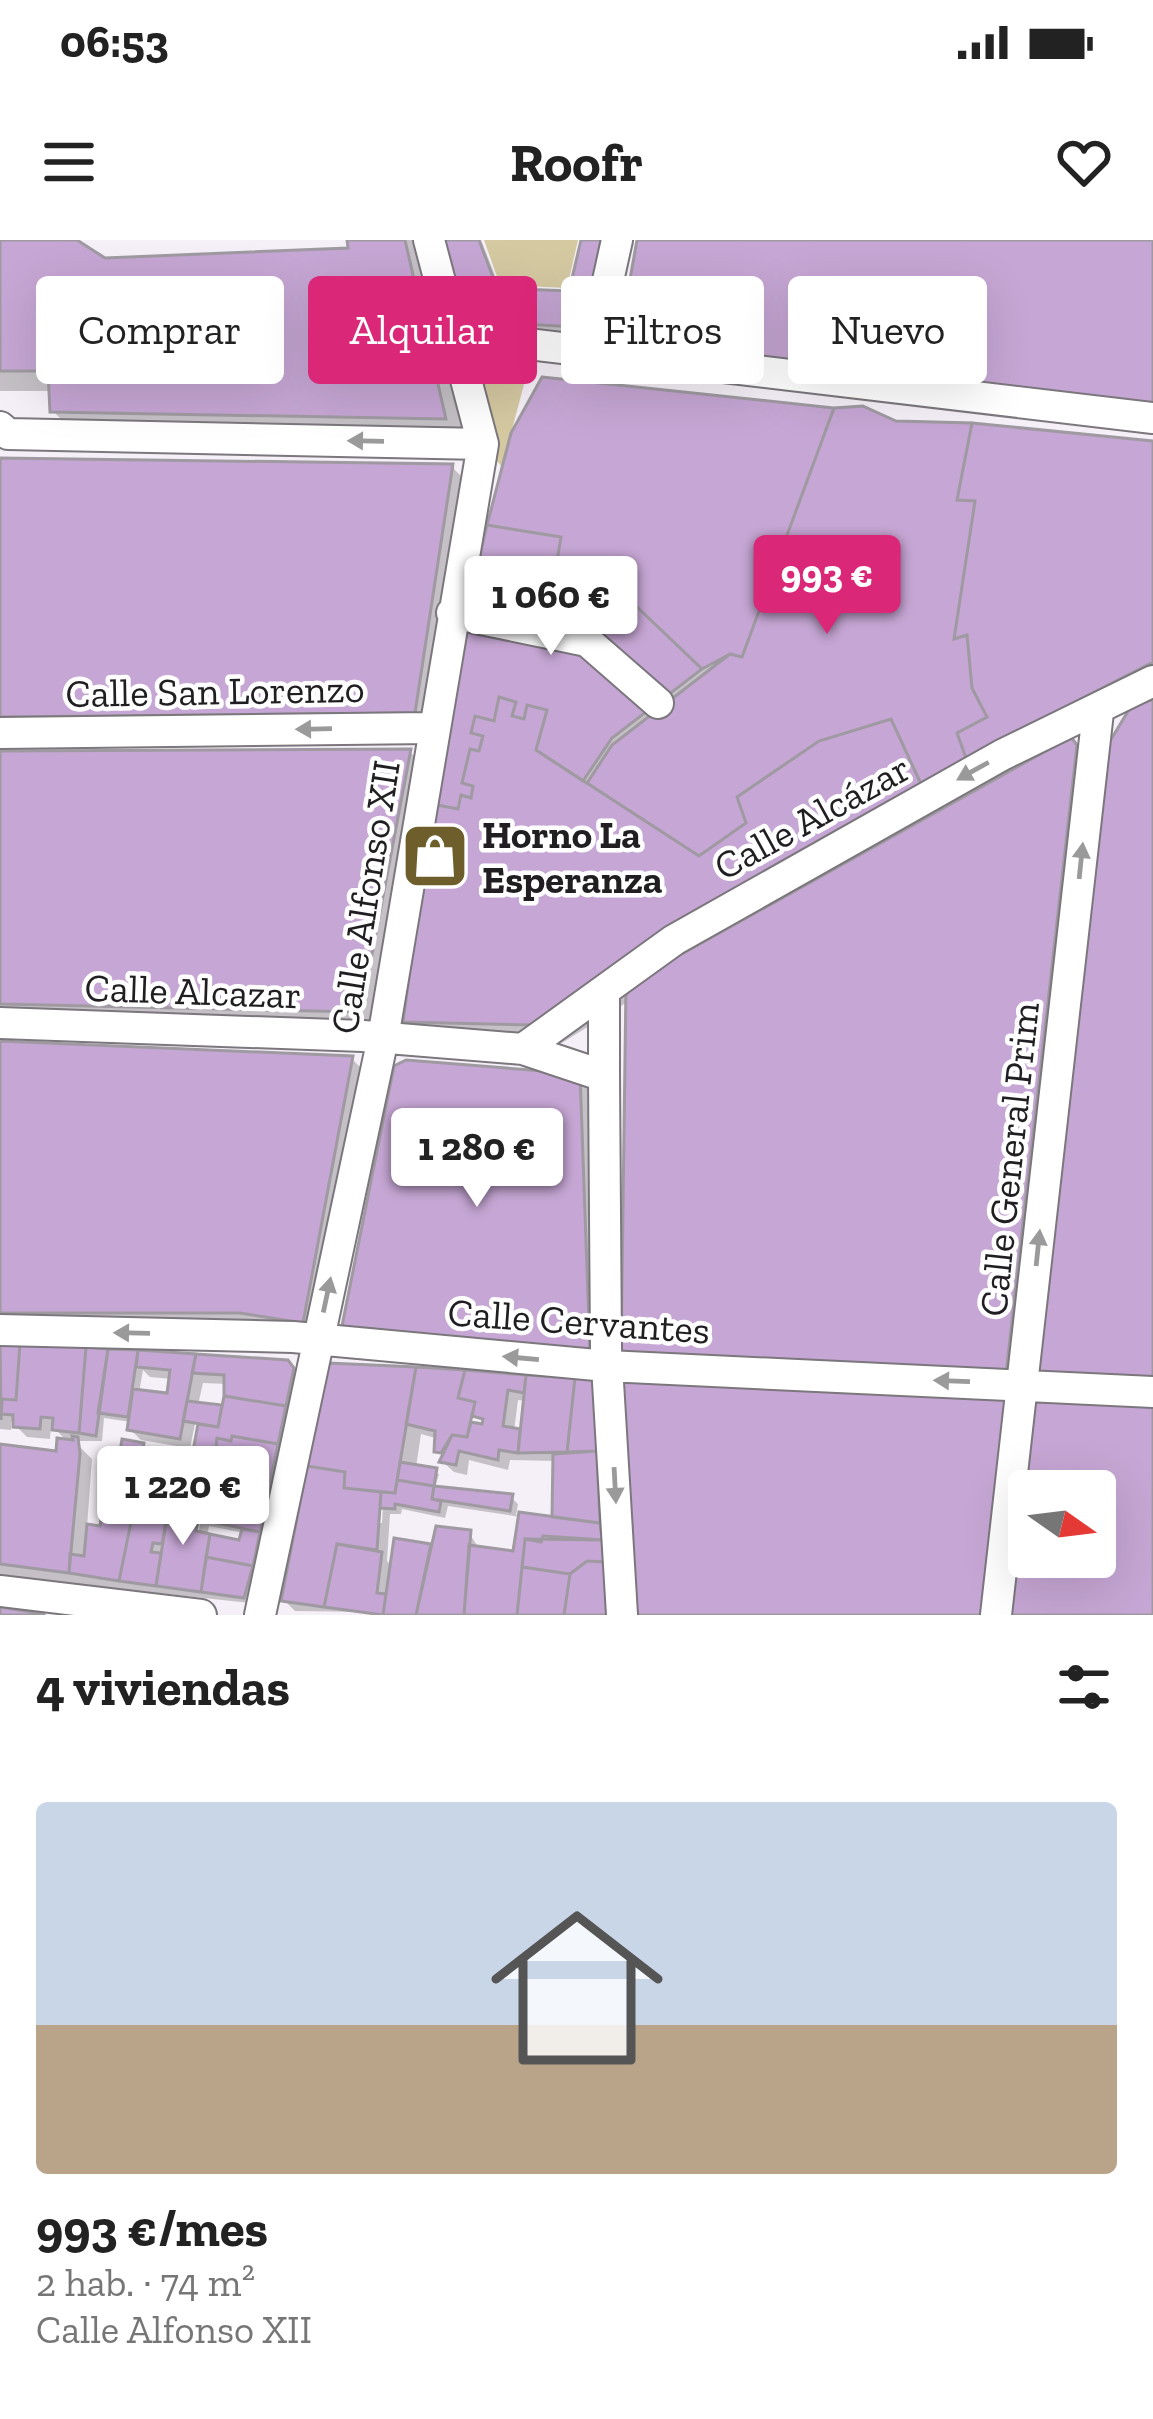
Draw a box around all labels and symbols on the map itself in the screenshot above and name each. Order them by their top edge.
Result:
one-way arrow [346,432,384,451]
pin: 993 € [743,535,911,637]
pin: 1 060 € [440,556,662,658]
street label: Calle San Lorenzo [65,665,365,717]
one-way arrow [294,719,332,739]
street label: Calle Alcázar [706,744,918,890]
street label: Calle Alfonso XII [320,757,410,1037]
one-way arrow [957,760,990,781]
place label: Horno La Esperanza [482,811,663,903]
shop icon: Horno La Esperanza [400,821,470,891]
one-way arrow [1072,842,1091,879]
street label: Calle Alcazar [84,964,302,1018]
street label: Calle General Prim [969,999,1049,1318]
pin: 1 280 € [366,1108,588,1210]
one-way arrow [1028,1229,1047,1266]
one-way arrow [318,1275,337,1313]
street label: Calle Cervantes [446,1288,712,1354]
one-way arrow [112,1324,150,1343]
one-way arrow [502,1348,539,1367]
one-way arrow [932,1371,970,1390]
pin: 1 220 € [72,1446,294,1548]
one-way arrow [605,1467,624,1504]
north arrow [1008,1470,1116,1578]

